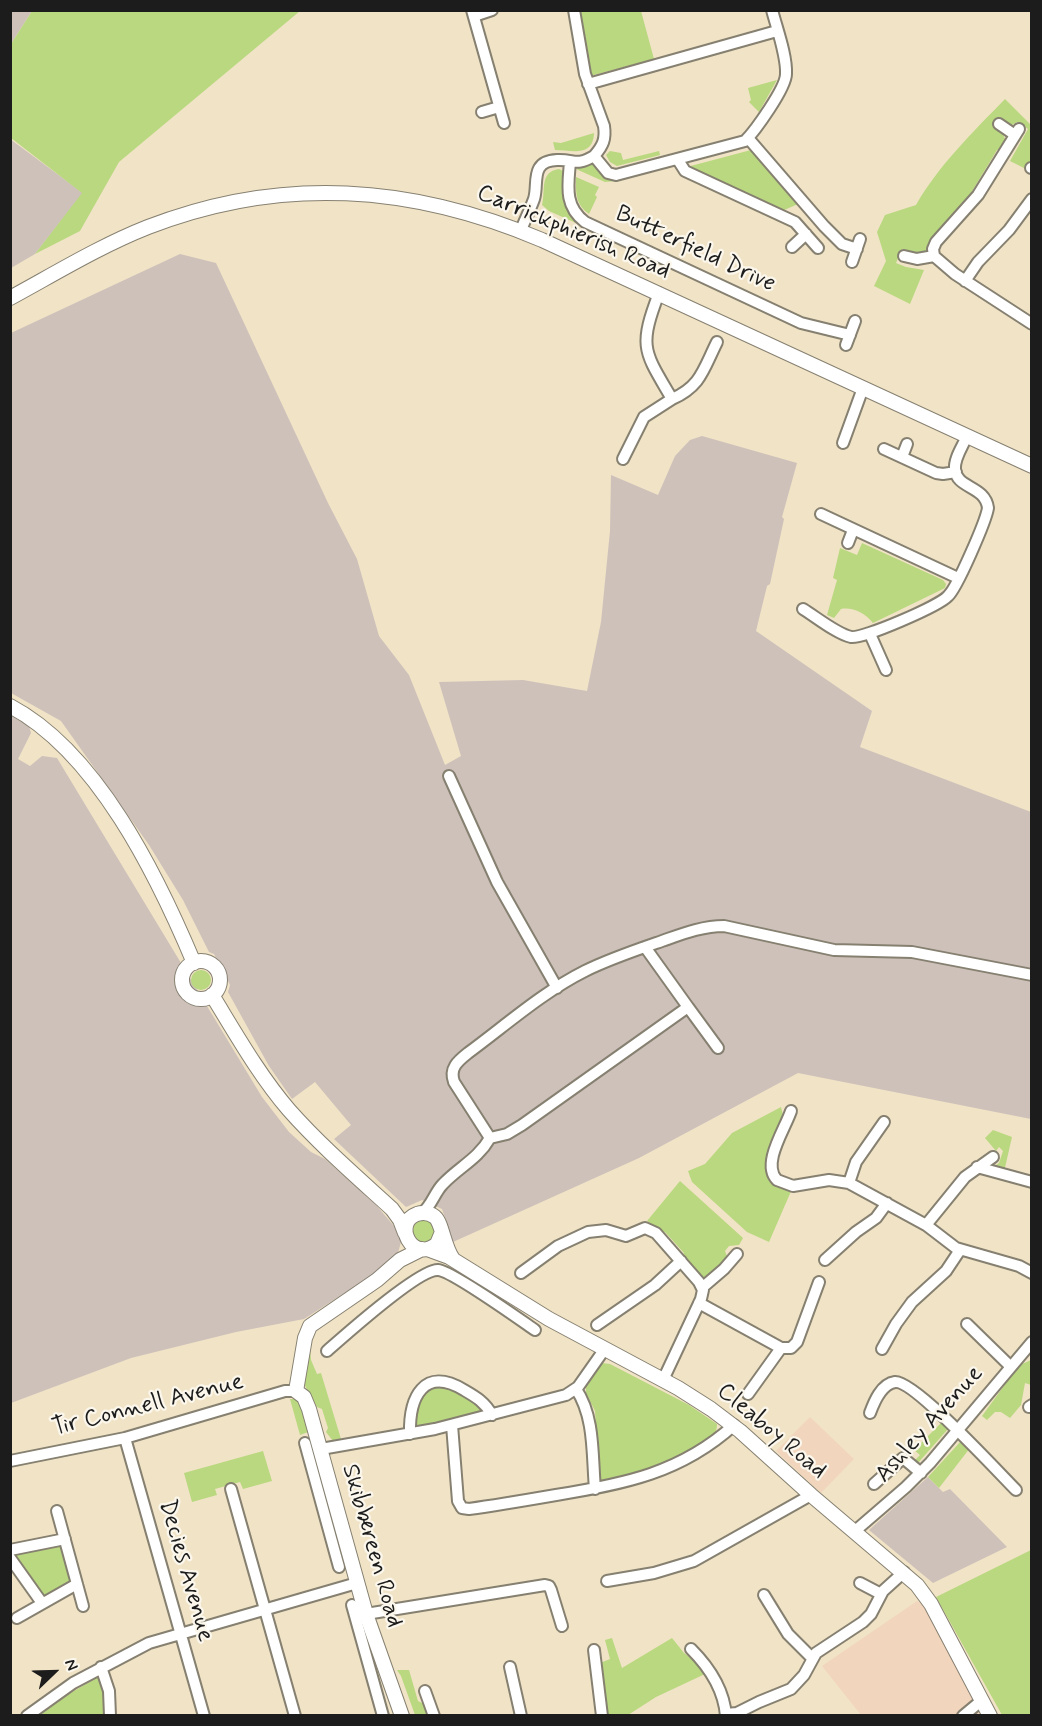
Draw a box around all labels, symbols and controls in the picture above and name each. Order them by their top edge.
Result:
street label: Carrickphierish Road [472,179,674,287]
street label: Butterfield Drive [610,200,780,300]
street label: Ashley Avenue [870,1361,990,1489]
street label: Tir Connell Avenue [49,1368,247,1444]
street label: Cleaboy Road [710,1378,832,1486]
street label: Skibbereen Road [334,1461,408,1631]
street label: Decies Avenue [151,1497,219,1645]
north arrow [24,1642,84,1702]
text: N [59,1656,83,1674]

